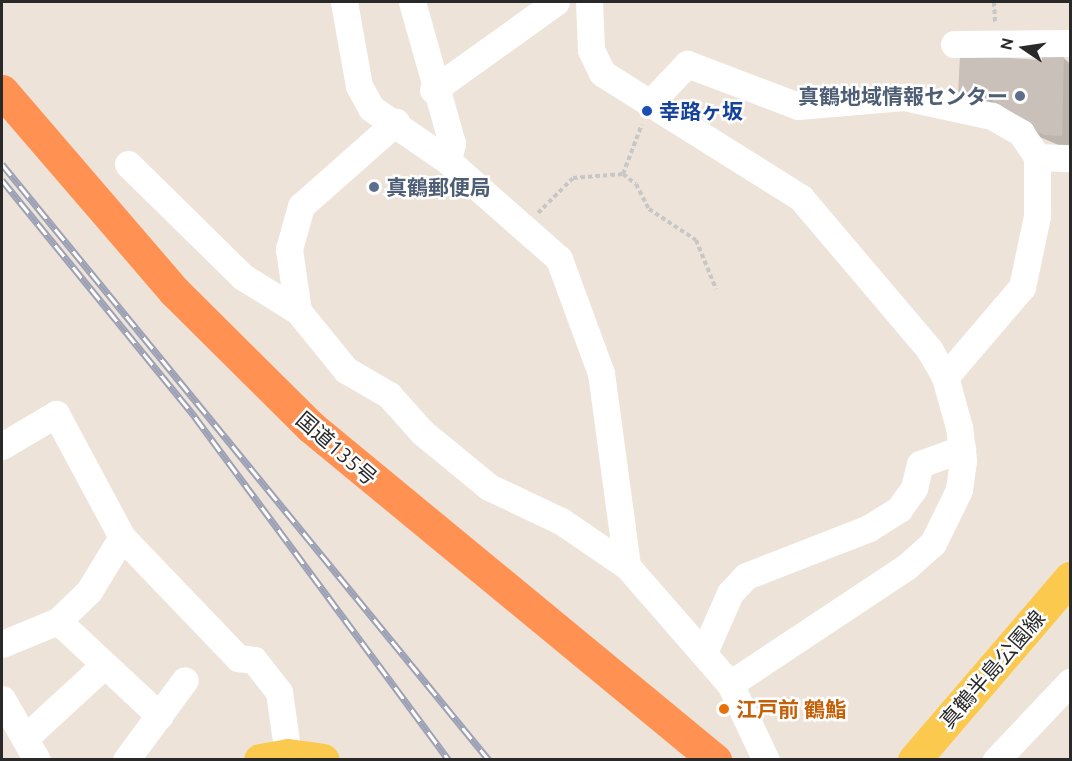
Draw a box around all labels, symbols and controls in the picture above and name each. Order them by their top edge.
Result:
north arrow [994,18,1054,78]
text: N [996,36,1017,52]
place label: 真鶴地域情報センター [798,83,1008,109]
marker: 真鶴地域情報センター [1013,89,1027,103]
place label: 幸路ヶ坂 [659,98,743,124]
marker: 幸路ヶ坂 [640,104,654,118]
place label: 真鶴郵便局 [386,174,491,200]
marker: 真鶴郵便局 [367,180,381,194]
street label: 国道135号 [292,406,382,490]
street label: 真鶴半島公園線 [934,605,1050,733]
place label: 江戸前 鶴鮨 [736,696,846,722]
marker: 江戸前 鶴鮨 [717,702,731,716]

